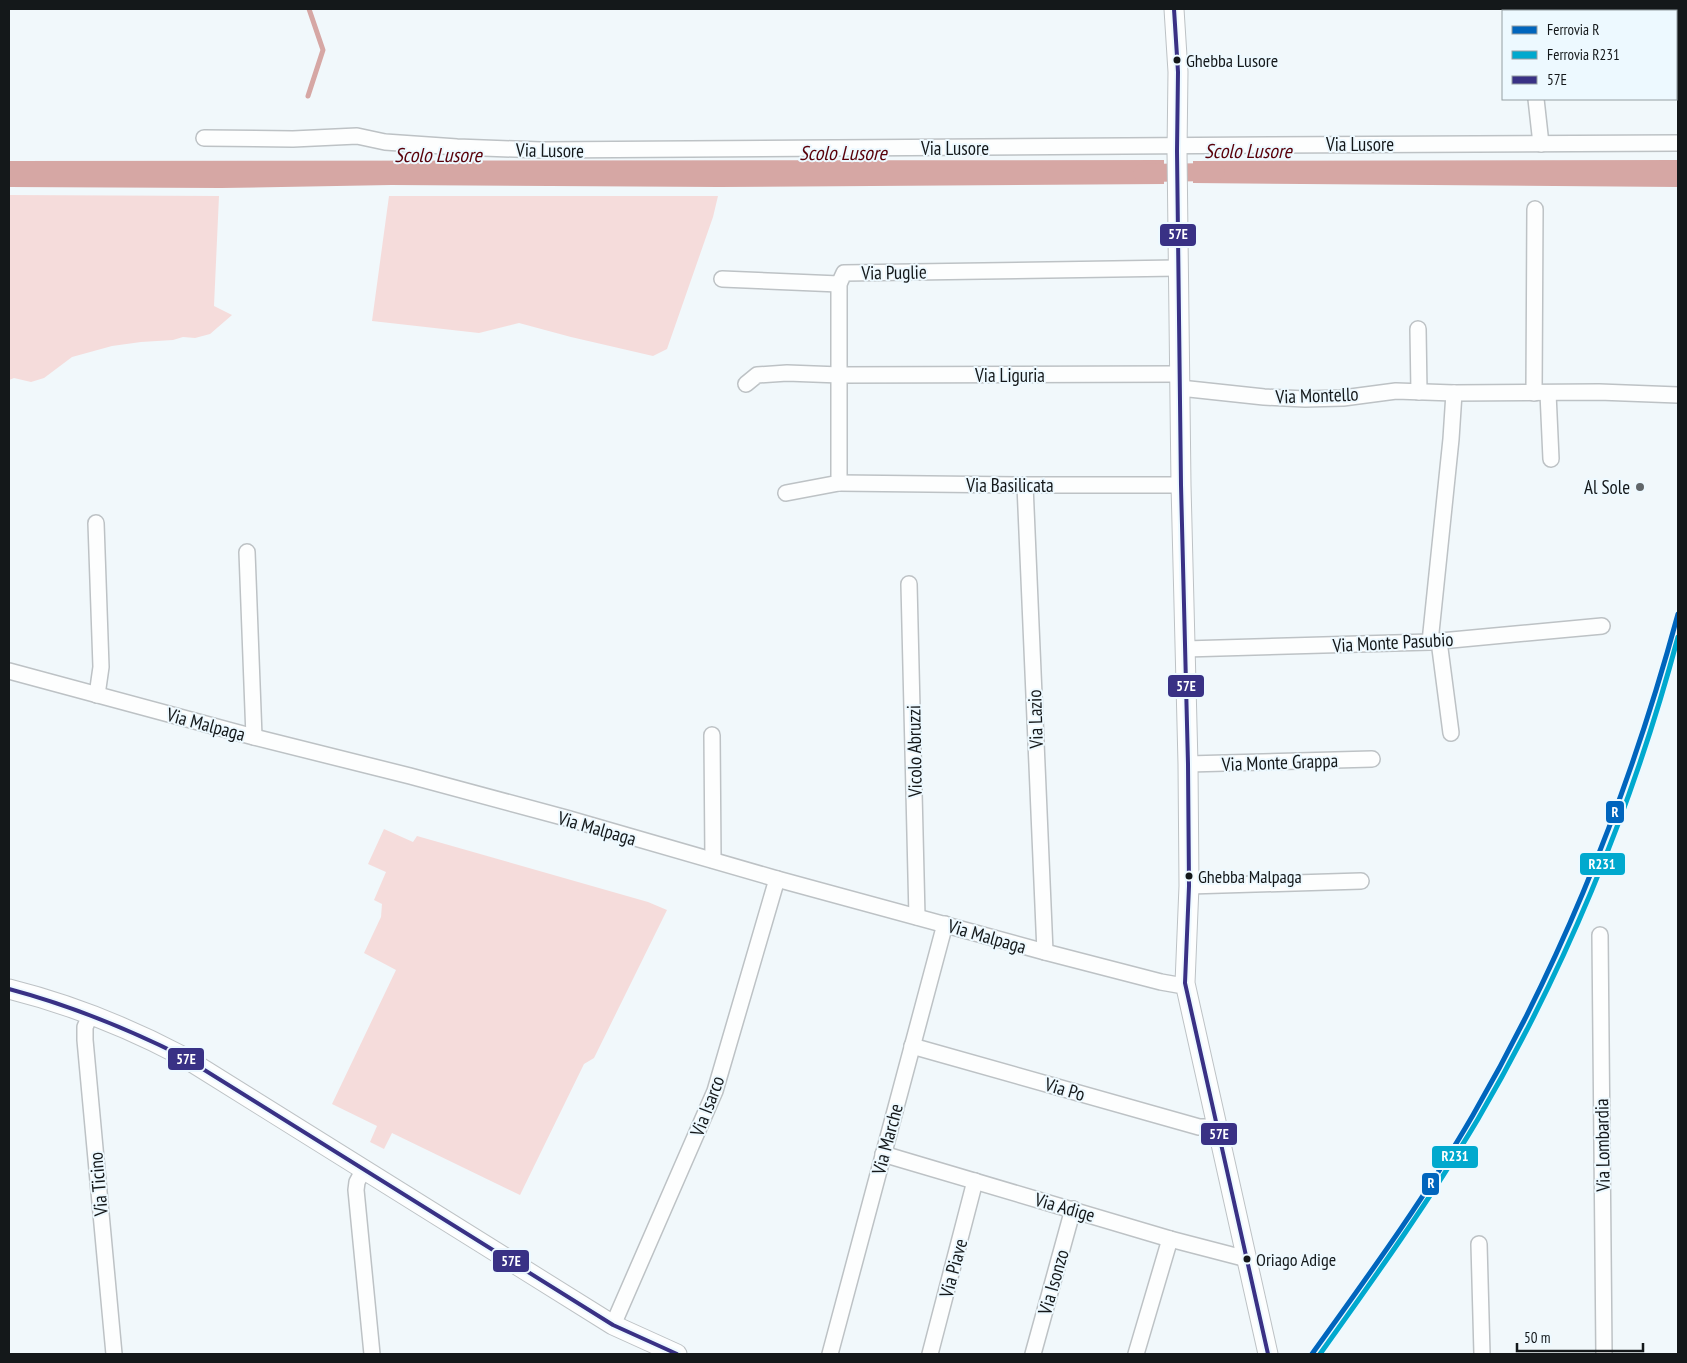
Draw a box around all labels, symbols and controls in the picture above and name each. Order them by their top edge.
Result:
legend [1502,10,1677,100]
text: Ferrovia R [1547,20,1599,39]
text: Ferrovia R231 [1547,45,1620,64]
place label: Ghebba Lusore [1186,49,1278,72]
marker: Ghebba Lusore [1172,55,1182,65]
text: 57E [1547,70,1567,89]
street label: Via Lusore [1325,132,1394,156]
street label: Via Lusore [920,136,989,160]
street label: Via Lusore [515,137,584,163]
water label: Scolo Lusore [1204,138,1293,164]
water label: Scolo Lusore [799,140,888,166]
water label: Scolo Lusore [394,142,483,168]
line badge: 57E [1159,223,1197,247]
text: 57E [1168,225,1188,243]
street label: Via Puglie [860,259,927,285]
street label: Via Liguria [974,363,1045,387]
street label: Via Montello [1274,382,1359,408]
street label: Via Basilicata [965,473,1054,497]
place label: Al Sole [1584,475,1630,499]
marker: Al Sole [1634,481,1646,493]
street label: Via Monte Pasubio [1331,627,1454,657]
line badge: 57E [1167,674,1205,698]
text: 57E [1176,677,1196,695]
street label: Via Lazio [1022,689,1048,750]
street label: Via Malpaga [163,702,248,746]
street label: Vicolo Abruzzi [901,705,927,798]
street label: Via Monte Grappa [1220,748,1339,776]
line badge: R [1605,800,1625,824]
text: R [1611,803,1619,821]
street label: Via Malpaga [554,805,639,851]
line badge: R231 [1579,852,1626,876]
text: R231 [1588,855,1616,873]
place label: Ghebba Malpaga [1198,865,1302,888]
marker: Ghebba Malpaga [1184,871,1194,881]
street label: Via Malpaga [944,913,1029,959]
line badge: 57E [167,1047,205,1071]
text: 57E [176,1050,196,1068]
street label: Via Isarco [684,1072,729,1141]
street label: Via Po [1041,1072,1088,1106]
street label: Via Lombardia [1589,1098,1615,1193]
street label: Via Marche [866,1101,908,1178]
line badge: 57E [1200,1122,1238,1146]
text: 57E [1209,1125,1229,1143]
line badge: R231 [1431,1145,1479,1169]
text: R231 [1441,1147,1469,1165]
street label: Via Ticino [83,1151,113,1218]
line badge: R [1421,1172,1440,1196]
text: R [1427,1174,1435,1192]
street label: Via Adige [1031,1187,1098,1227]
street label: Via Piave [933,1236,972,1301]
street label: Via Isonzo [1032,1247,1074,1318]
place label: Oriago Adige [1256,1248,1336,1271]
line badge: 57E [492,1249,530,1273]
text: 57E [501,1252,521,1270]
marker: Oriago Adige [1242,1254,1252,1264]
scale bar [1517,1320,1643,1352]
text: 50 m [1524,1328,1550,1347]

